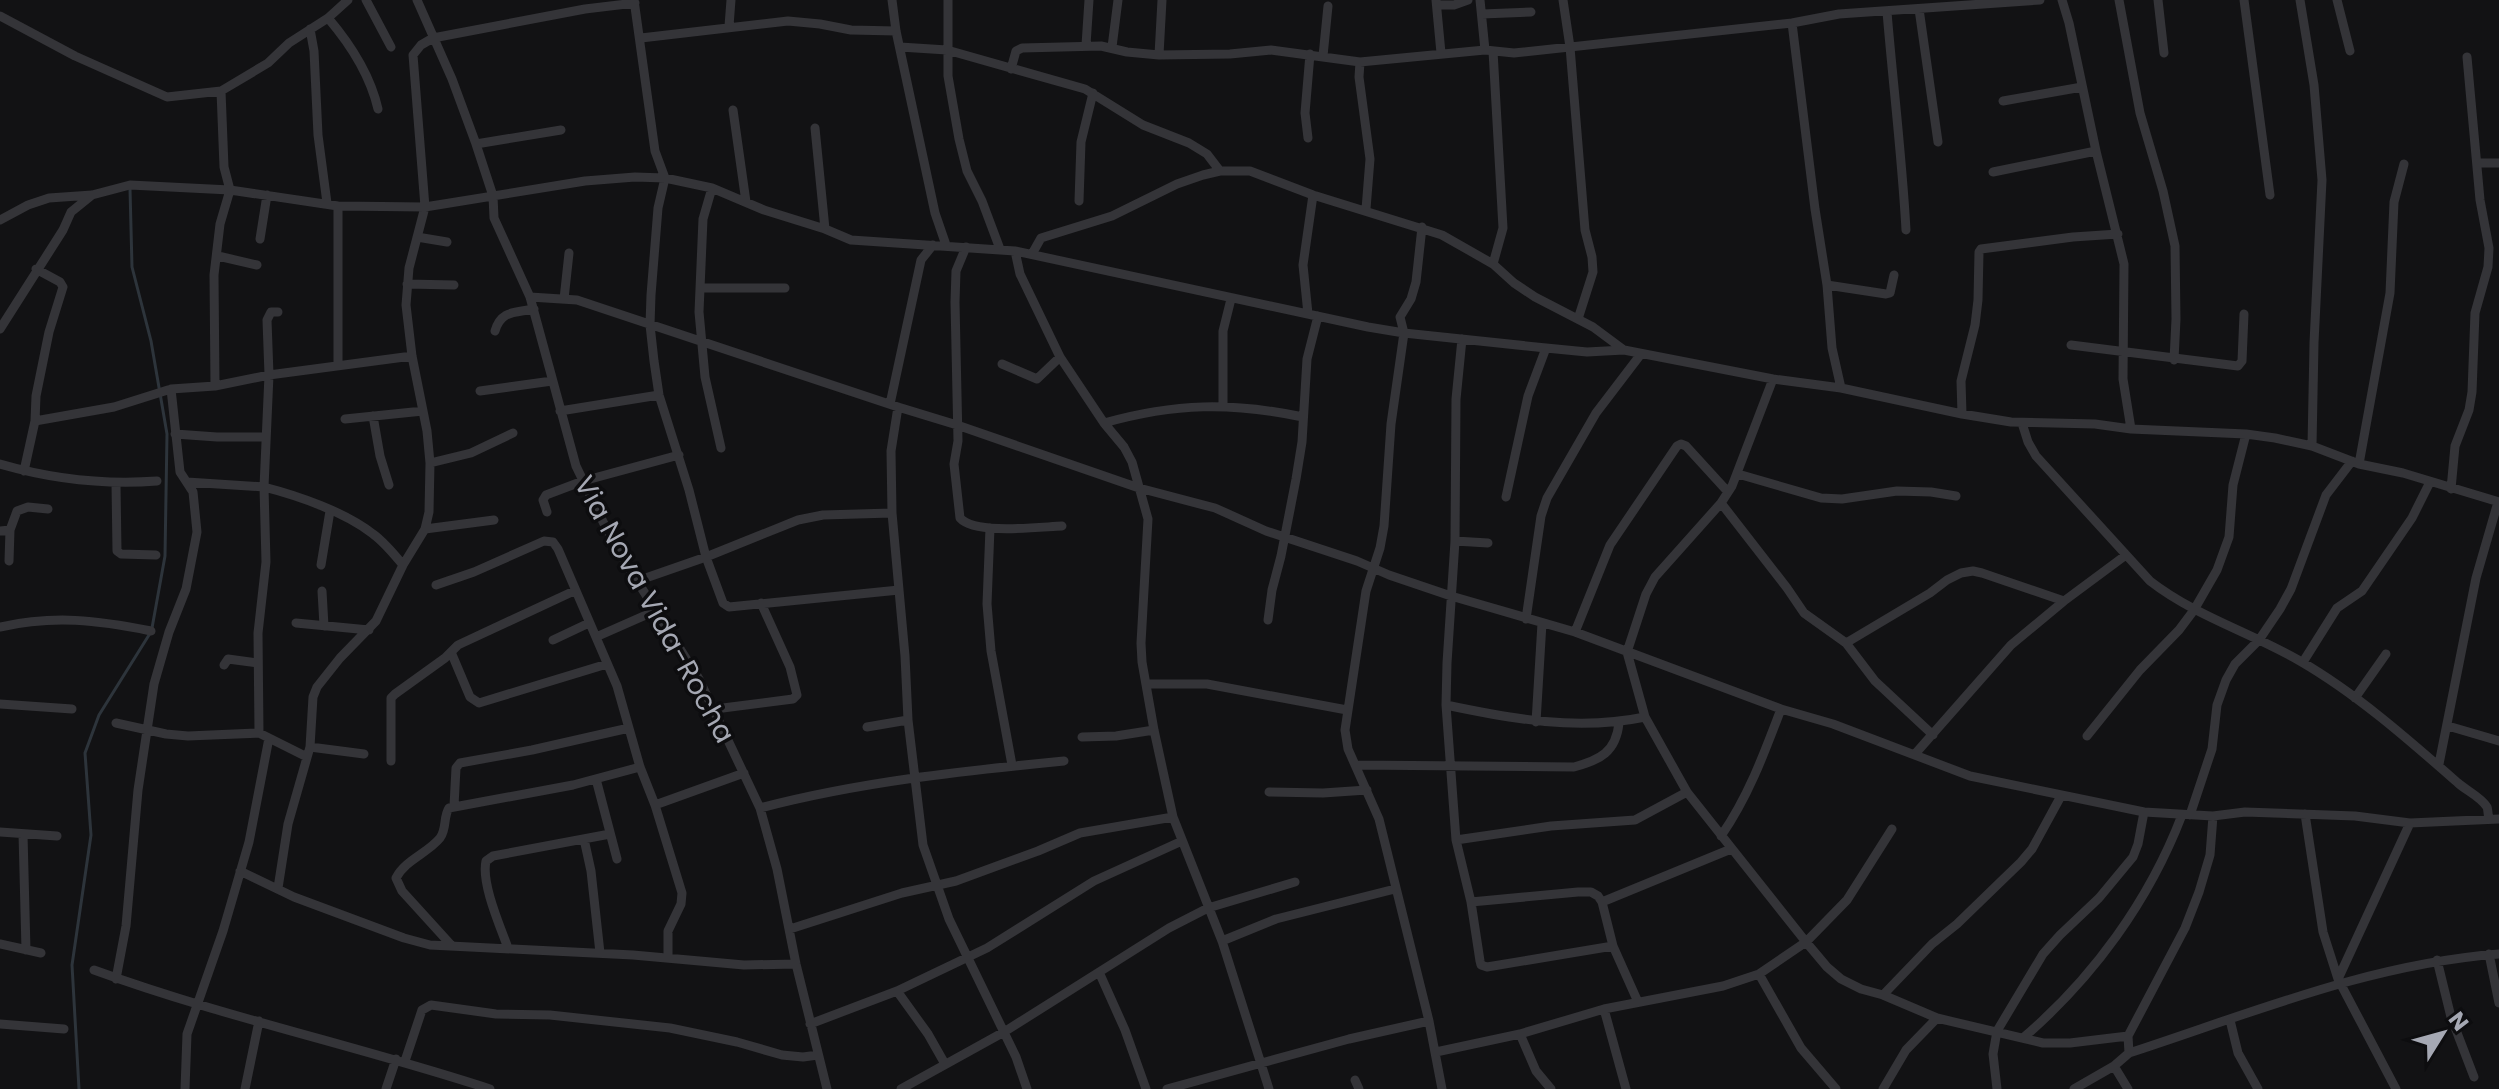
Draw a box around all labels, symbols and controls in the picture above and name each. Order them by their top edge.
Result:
street label: Via Nova Vida-Rocha [565,469,744,750]
north arrow [2403,993,2483,1073]
text: N [2441,1005,2476,1037]

